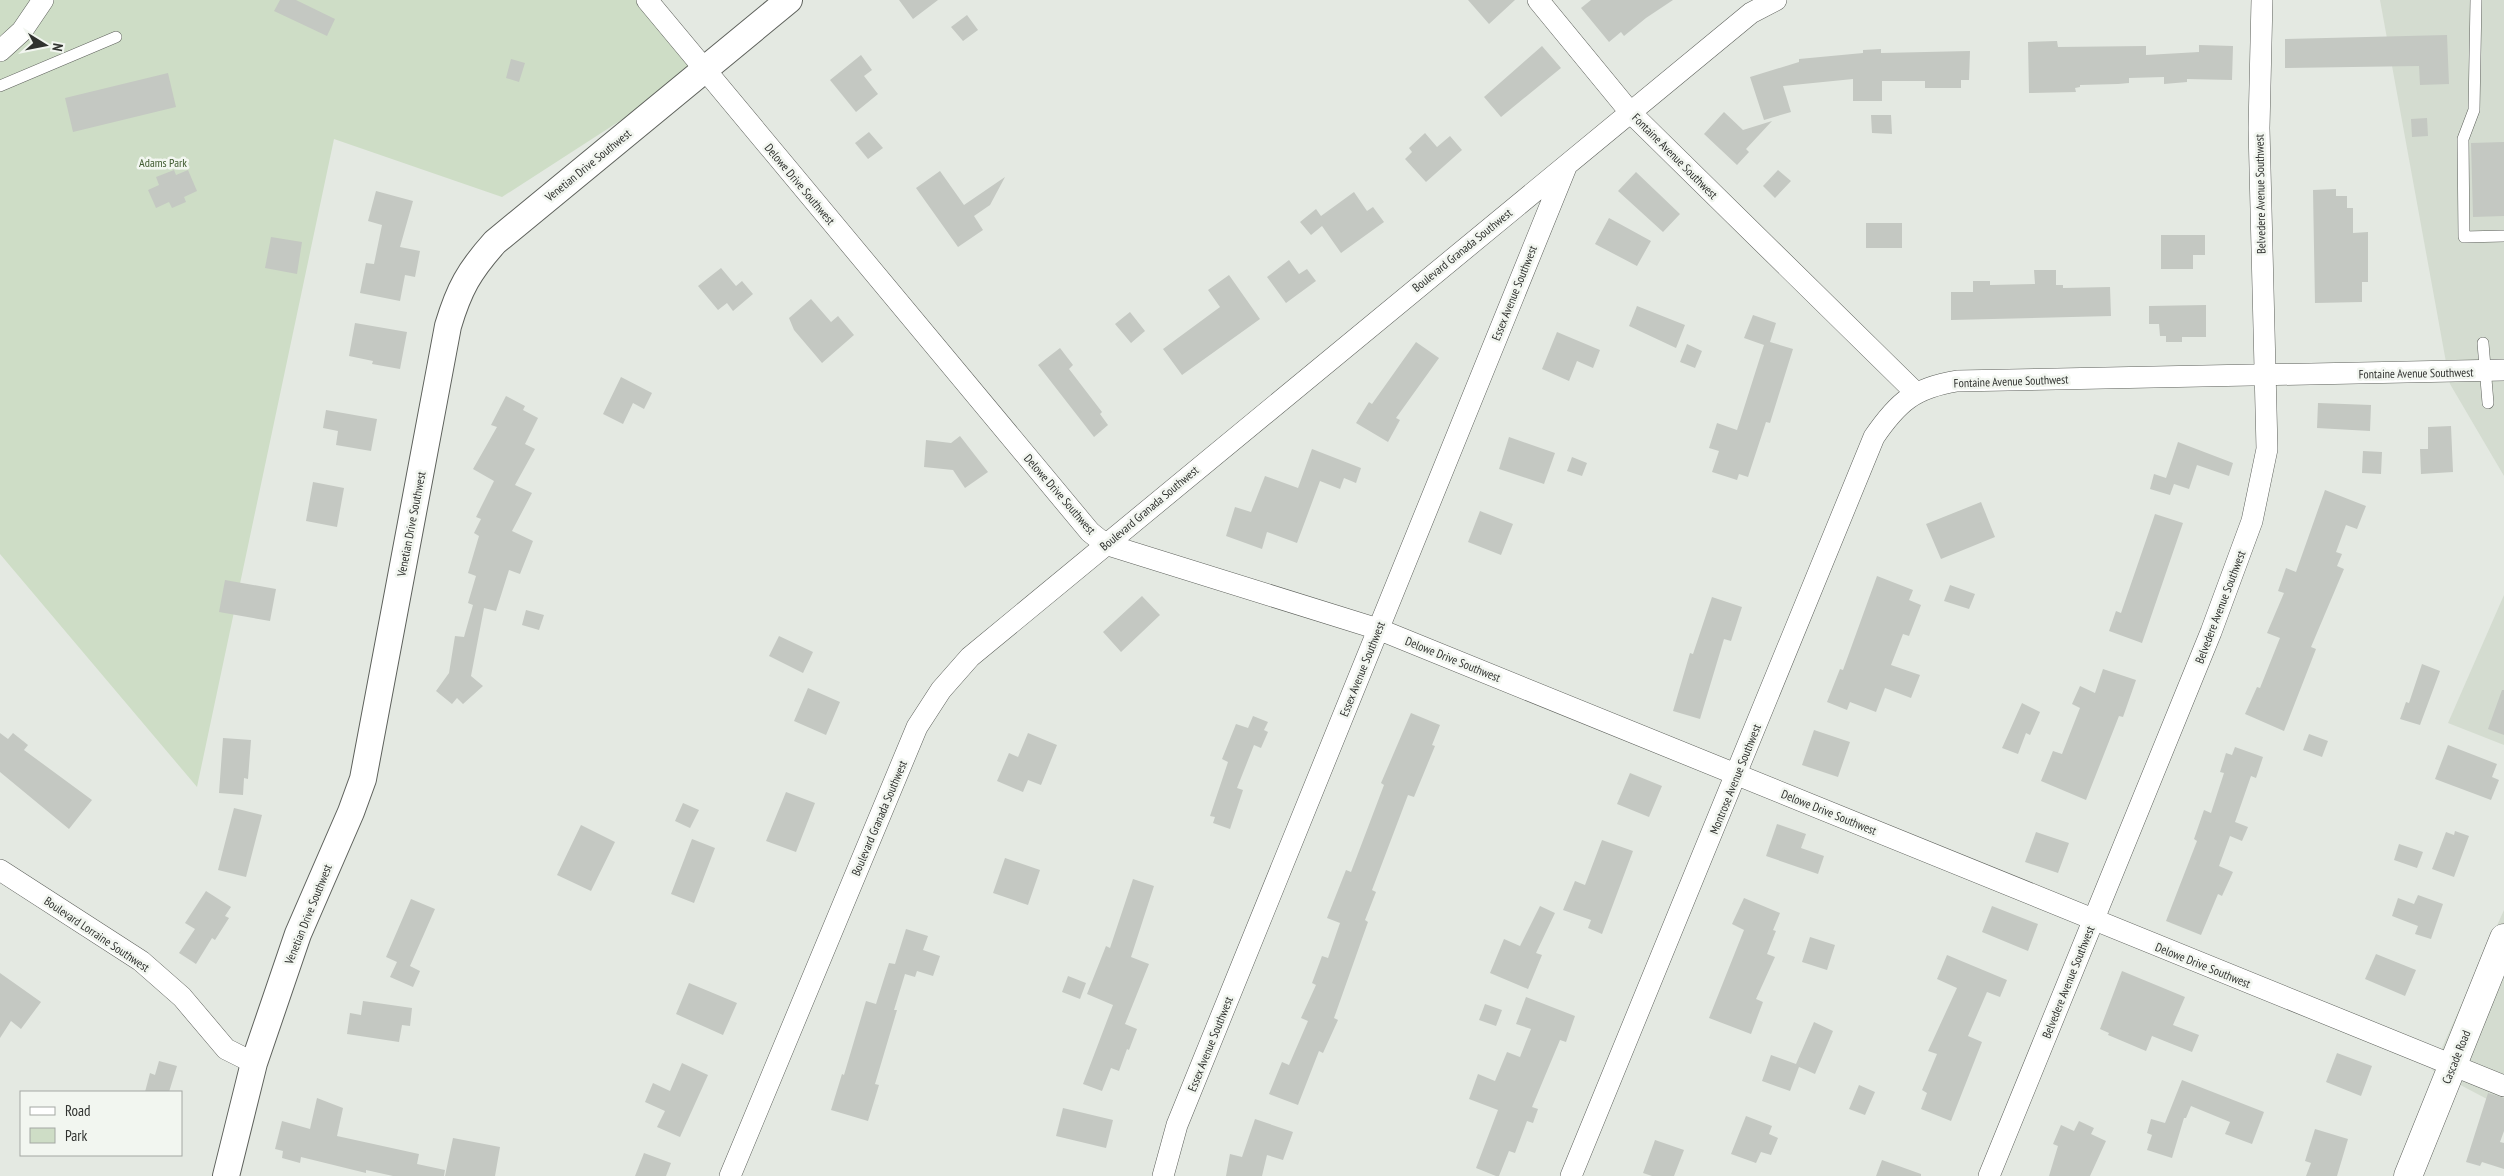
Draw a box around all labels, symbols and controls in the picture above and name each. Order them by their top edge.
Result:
north arrow [20,20,70,70]
text: N [48,42,67,53]
street label: Fontaine Avenue Southwest [1629,110,1721,202]
street label: Venetian Drive Southwest [541,125,635,205]
street label: Belvedere Avenue Southwest [2251,133,2269,254]
street label: Delowe Drive Southwest [762,140,839,228]
park label: Adams Park [139,155,187,170]
street label: Boulevard Granada Southwest [1409,205,1515,295]
street label: Essex Avenue Southwest [1488,243,1540,343]
street label: Fontaine Avenue Southwest [2358,364,2474,382]
street label: Fontaine Avenue Southwest [1953,371,2069,390]
street label: Delowe Drive Southwest [1021,451,1099,538]
street label: Boulevard Granada Southwest [1097,462,1202,554]
street label: Venetian Drive Southwest [393,470,429,579]
street label: Belvedere Avenue Southwest [2192,548,2249,666]
street label: Essex Avenue Southwest [1336,619,1388,719]
street label: Delowe Drive Southwest [1403,633,1503,685]
street label: Montrose Avenue Southwest [1706,721,1764,836]
street label: Boulevard Granada Southwest [848,757,910,878]
street label: Delowe Drive Southwest [1779,786,1879,838]
street label: Venetian Drive Southwest [281,861,335,967]
street label: Boulevard Lorraine Southwest [41,893,153,975]
street label: Belvedere Avenue Southwest [2039,923,2098,1040]
street label: Delowe Drive Southwest [2153,939,2253,991]
street label: Essex Avenue Southwest [1184,994,1236,1094]
street label: Cascade Road [2438,1028,2474,1086]
legend [20,1091,182,1156]
text: Road [65,1101,91,1120]
text: Park [65,1126,87,1145]

